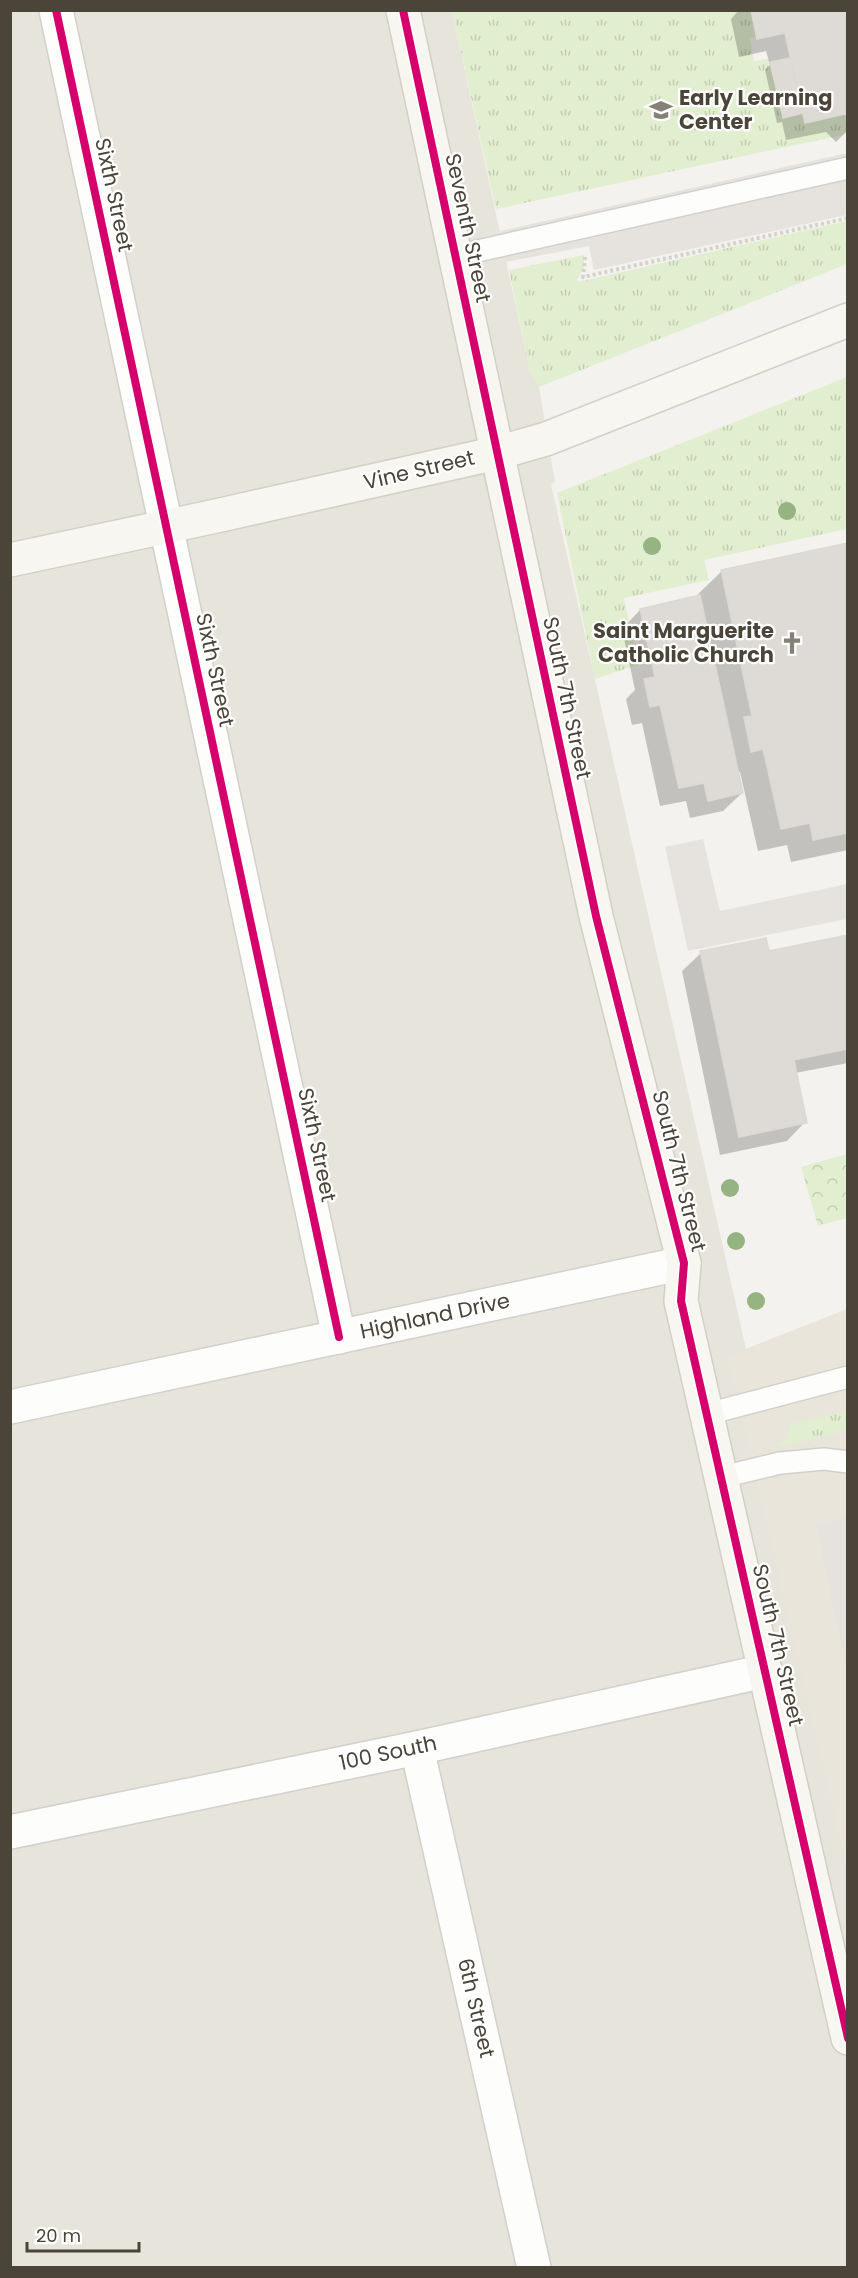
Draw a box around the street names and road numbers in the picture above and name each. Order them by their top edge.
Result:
street label: Sixth Street [88,135,141,255]
street label: Seventh Street [439,151,498,305]
street label: Vine Street [361,443,477,496]
street label: Sixth Street [189,610,242,730]
street label: South 7th Street [536,614,599,782]
street label: Sixth Street [291,1085,344,1205]
street label: South 7th Street [645,1087,714,1255]
street label: Highland Drive [357,1285,513,1346]
street label: South 7th Street [746,1561,811,1729]
street label: 100 South [336,1728,439,1777]
street label: 6th Street [451,1955,502,2061]

